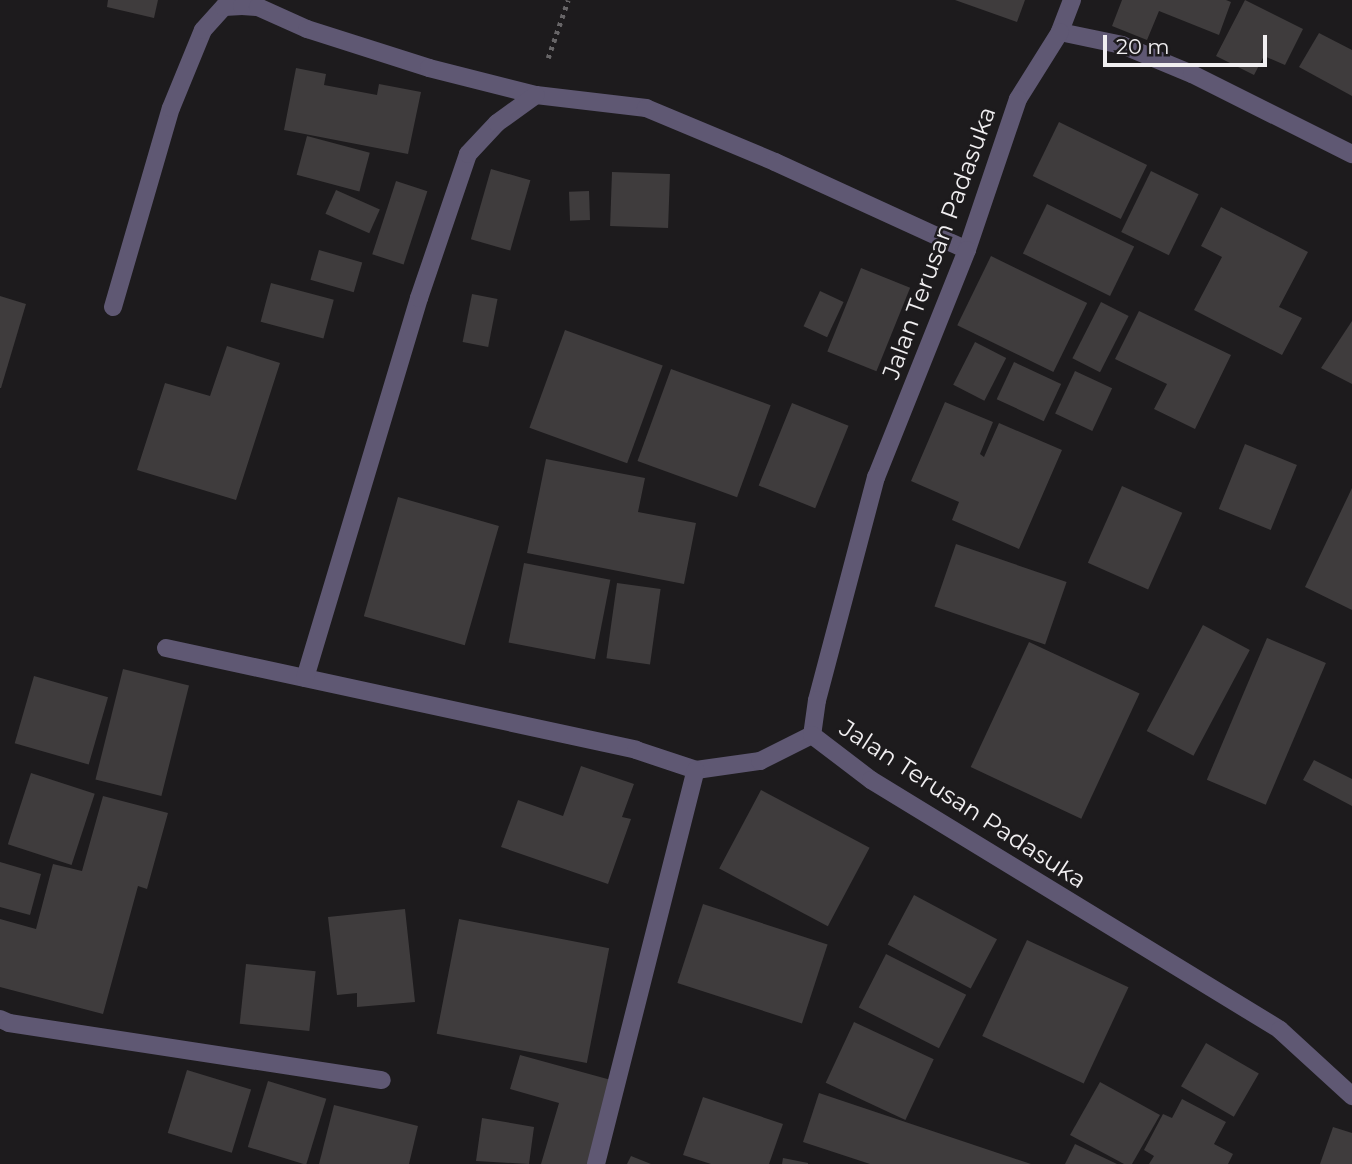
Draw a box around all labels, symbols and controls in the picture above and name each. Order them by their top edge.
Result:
scale bar [1107,21,1272,65]
text: 20 m [1116,34,1170,59]
street label: Jalan Terusan Padasuka [876,103,1002,383]
street label: Jalan Terusan Padasuka [834,714,1092,894]

